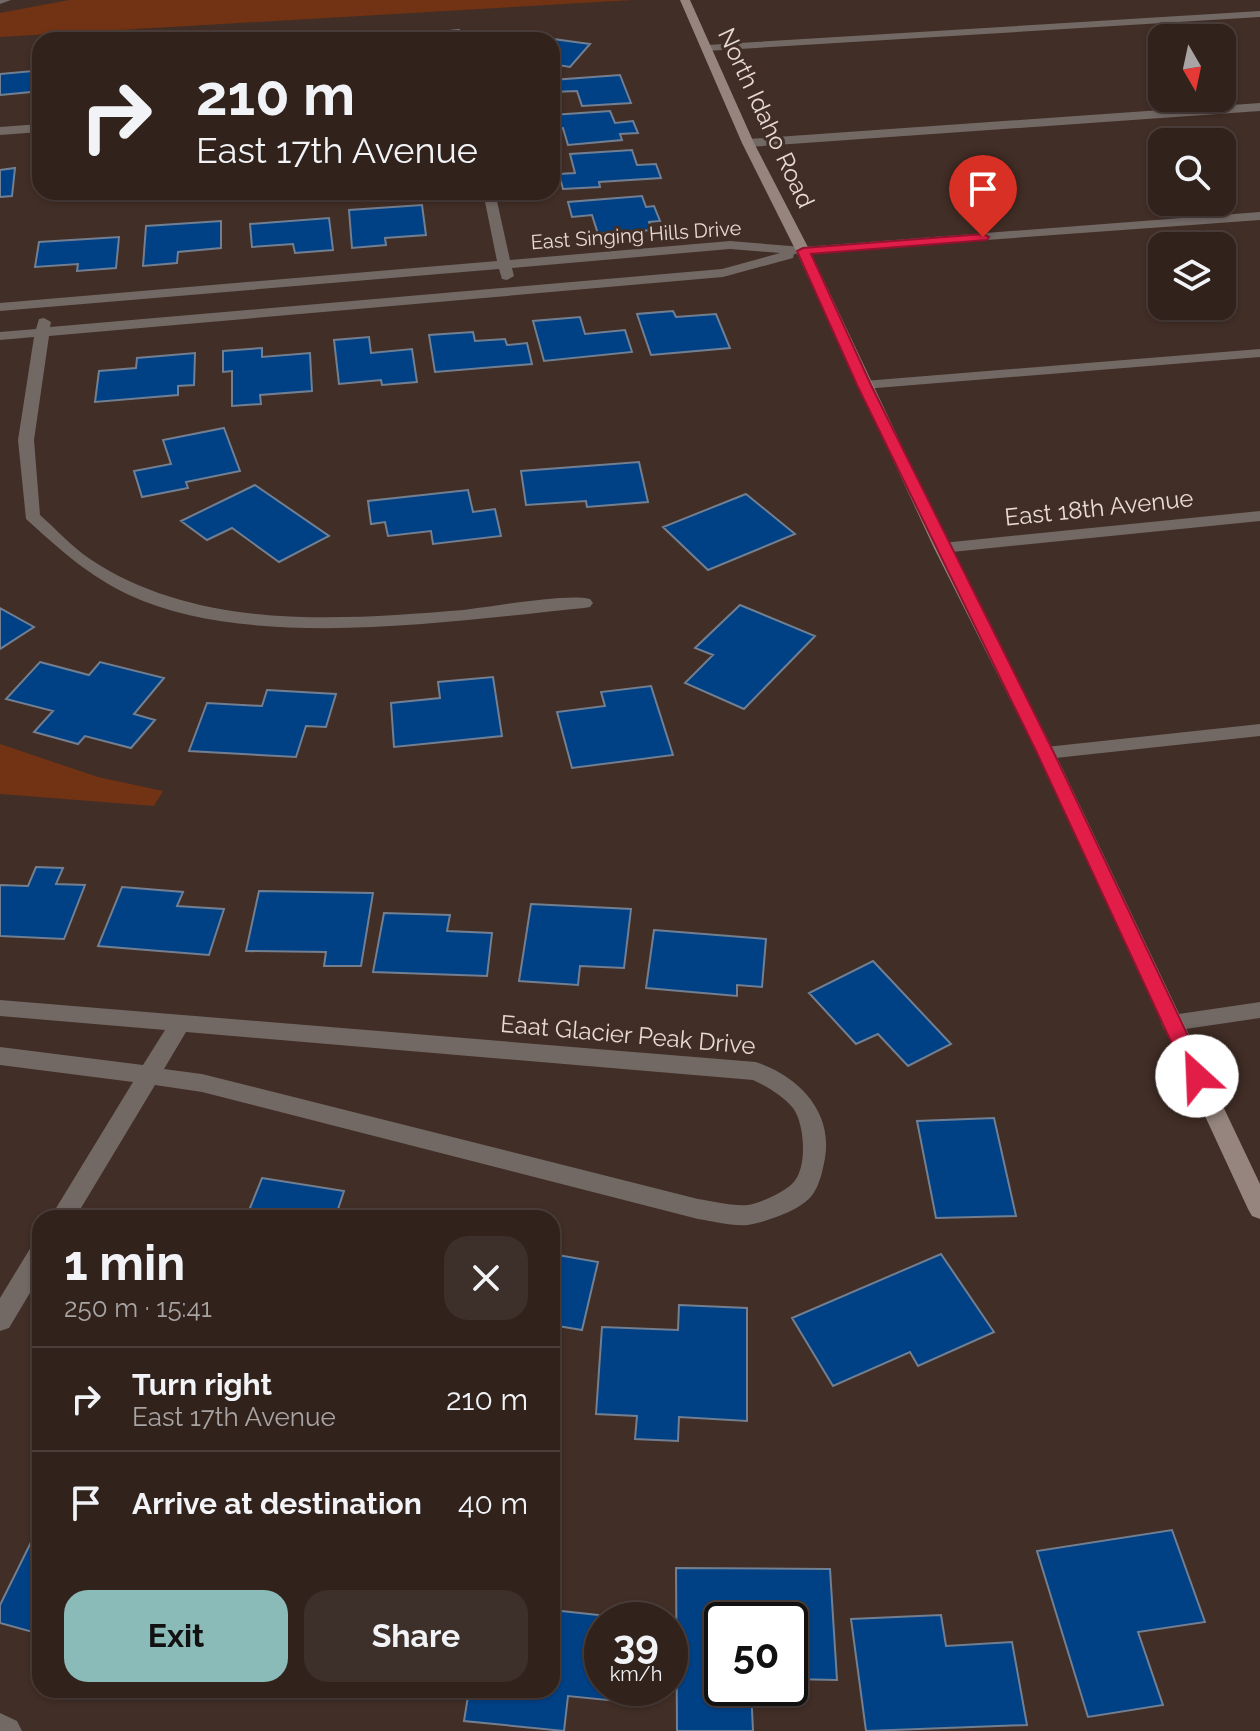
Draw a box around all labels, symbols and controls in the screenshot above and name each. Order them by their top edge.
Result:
street label: North Idaho Road [712,23,821,212]
north arrow [1148,24,1236,112]
map controls [1148,24,1236,320]
text: 210 m [196,62,355,128]
icon: right [64,64,168,168]
button: search [1148,128,1236,216]
text: East 17th Avenue [196,129,478,171]
pin [949,155,1017,237]
icon: arrive [961,167,1005,211]
street label: East Singing Hills Drive [530,216,742,254]
button: layers [1148,232,1236,320]
street label: East 18th Avenue [1003,483,1195,532]
street label: Eaat Glacier Peak Drive [499,1009,757,1060]
position arrow [1155,1034,1239,1118]
text: 1 min [64,1235,185,1291]
button: close [444,1236,528,1320]
text: 250 m · 15:41 [64,1293,212,1323]
text: Turn right [132,1367,272,1402]
icon: right [64,1377,108,1421]
text: 210 m [446,1382,528,1417]
text: East 17th Avenue [132,1402,336,1432]
icon: arrive [64,1481,108,1525]
text: Arrive at destination [132,1486,422,1521]
text: 40 m [458,1486,528,1521]
button: Exit [64,1590,288,1682]
button: Share [304,1590,528,1682]
speed limit sign: 50 [704,1602,808,1706]
text: 39 [613,1620,659,1667]
text: km/h [610,1662,662,1686]

